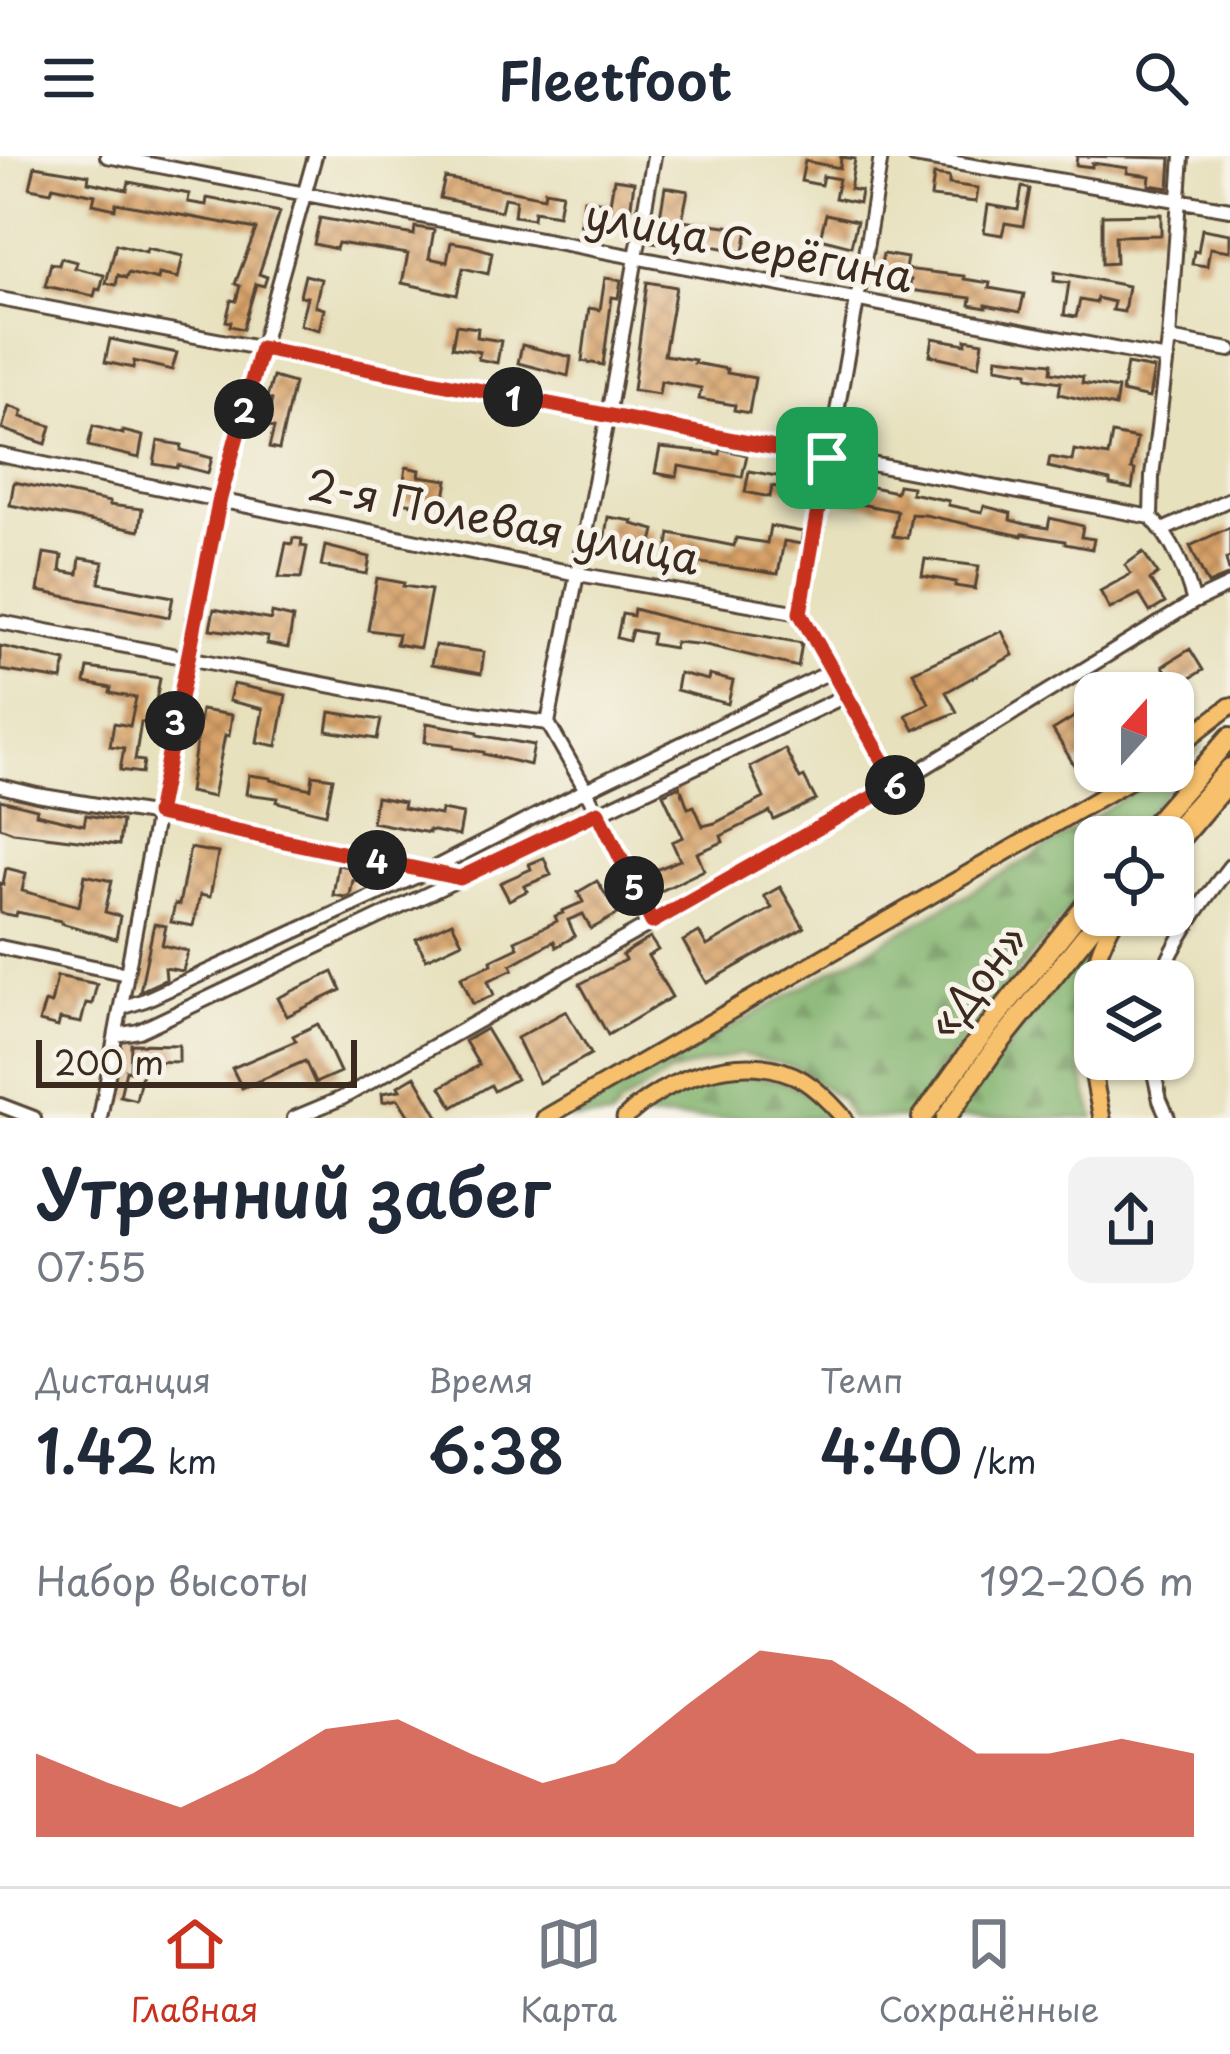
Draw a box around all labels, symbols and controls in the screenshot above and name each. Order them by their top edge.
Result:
text: Fleetfoot [498,38,732,119]
icon: menu [36,45,102,111]
icon: search [1128,45,1194,111]
street label: улица Серёгина [580,181,919,306]
pin: 1 [483,367,543,427]
text: 1 [505,372,521,422]
pin: 2 [214,379,274,439]
text: 2 [232,384,256,434]
pin [776,407,878,509]
icon: arrive [794,425,860,491]
street label: 2-я Полевая улица [302,451,706,589]
north arrow [1074,672,1194,792]
map controls [1074,672,1194,1080]
pin: 3 [145,691,205,751]
text: 3 [164,696,186,746]
pin: 6 [865,755,925,815]
text: 6 [883,760,907,810]
button: locate [1074,816,1194,936]
pin: 4 [347,830,407,890]
text: 4 [366,835,388,885]
pin: 5 [604,856,664,916]
text: 5 [623,861,645,911]
street label: «Дон» [911,910,1041,1051]
button: layers [1074,960,1194,1080]
scale bar [36,1034,357,1087]
text: 200 m [54,1036,164,1086]
text: Утренний забег [36,1141,550,1240]
button: share [1068,1157,1194,1283]
text: 07:55 [36,1236,146,1295]
text: Дистанция [36,1354,211,1404]
text: Время [428,1354,533,1404]
text: Темп [820,1354,903,1404]
text: 1.42 [36,1404,157,1494]
text: 6:38 [428,1404,565,1494]
text: 4:40 [820,1404,963,1494]
text: km [157,1435,217,1485]
text: /km [963,1435,1037,1485]
text: Набор высоты [36,1550,309,1609]
text: 192–206 m [979,1550,1194,1609]
tab: Главная [131,1911,259,2033]
tab: Карта [520,1911,617,2033]
tab: Сохранённые [879,1911,1099,2033]

